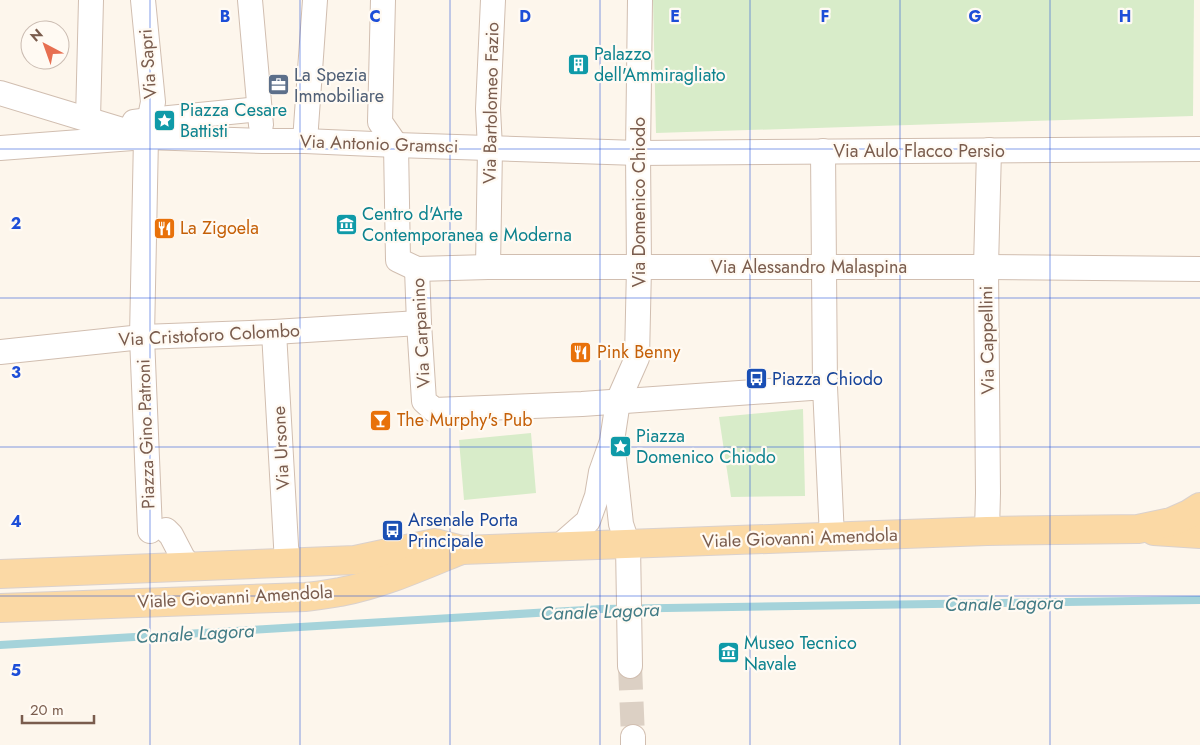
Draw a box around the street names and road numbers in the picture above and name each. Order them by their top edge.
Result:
street label: Via Bartolomeo Fazio [477,22,505,184]
street label: Via Sapri [133,28,163,100]
street label: Via Domenico Chiodo [626,117,652,287]
street label: Via Antonio Gramsci [299,128,459,160]
street label: Via Aulo Flacco Persio [833,138,1005,164]
street label: Via Alessandro Malaspina [711,254,907,280]
street label: Via Carpanino [405,277,437,389]
street label: Via Cappellini [973,286,1001,394]
street label: Via Cristoforo Colombo [118,317,301,353]
street label: Piazza Gino Patroni [130,359,162,509]
street label: Via Ursone [266,405,296,491]
street label: Viale Giovanni Amendola [702,522,898,554]
street label: Viale Giovanni Amendola [137,579,333,615]

